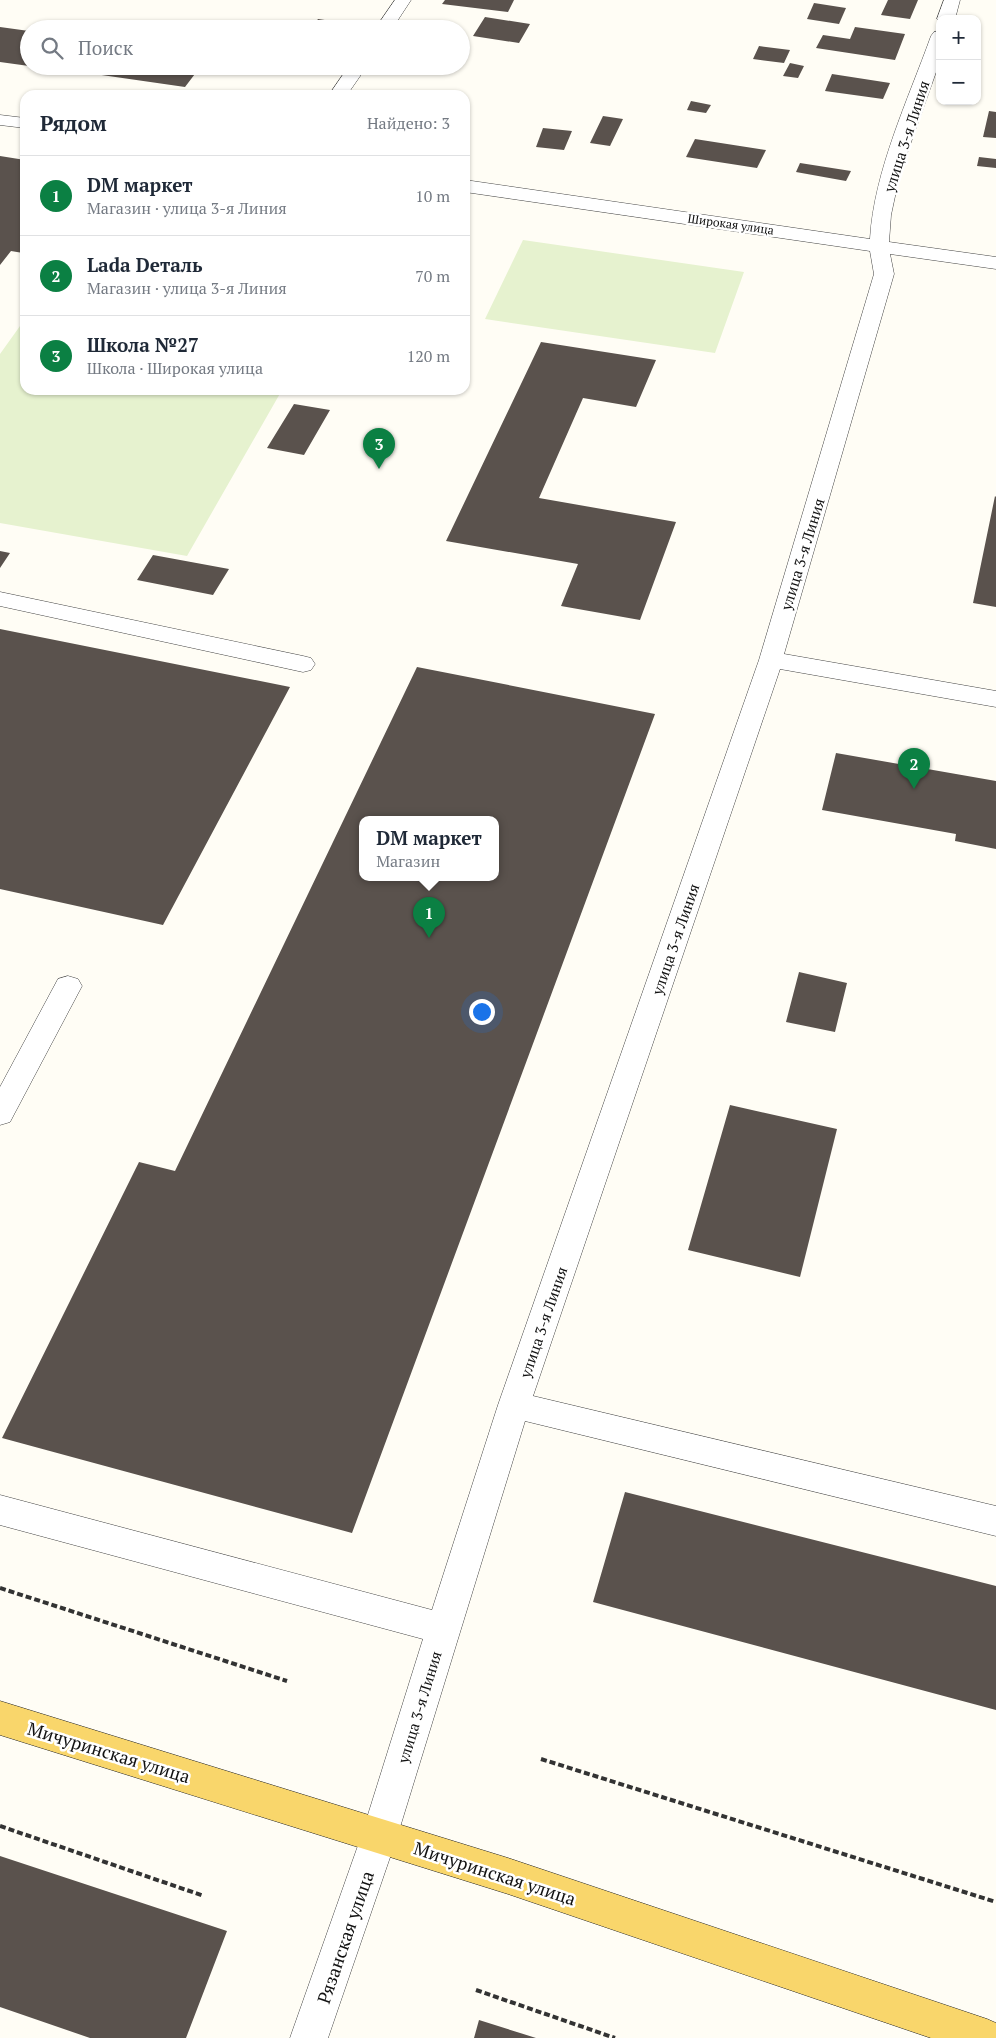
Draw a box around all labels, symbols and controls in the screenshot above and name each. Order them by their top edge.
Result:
map controls [936,15,981,105]
button: + [936,15,981,60]
search box [20,20,470,75]
icon: search [38,34,66,62]
text: Поиск [78,35,133,60]
button: − [936,60,981,105]
street label: улица 3-я Линия [878,78,933,195]
text: Рядом [40,109,107,137]
text: Найдено: 3 [367,112,450,134]
text: DM маркет [87,172,193,197]
text: 1 [51,185,61,207]
text: 10 m [415,185,450,207]
text: Магазин · улица 3-я Линия [87,197,287,219]
street label: Широкая улица [687,211,775,237]
text: Lada Dеталь [87,252,203,277]
text: 2 [51,265,61,287]
text: 70 m [415,265,450,287]
text: Магазин · улица 3-я Линия [87,277,287,299]
text: Школа №27 [87,332,199,357]
text: 3 [51,345,61,367]
text: 120 m [407,345,450,367]
text: Школа · Широкая улица [87,357,263,379]
pin: 3 [363,428,395,469]
street label: улица 3-я Линия [775,495,829,613]
pin: 2 [898,748,930,789]
popup [359,816,499,881]
text: DM маркет [376,825,482,850]
text: Магазин [376,850,440,872]
street label: улица 3-я Линия [646,881,703,998]
pin: 1 [413,897,445,938]
your location [469,999,495,1025]
street label: улица 3-я Линия [514,1264,571,1381]
street label: улица 3-я Линия [392,1648,446,1766]
street label: Мичуринская улица [25,1716,193,1788]
street label: Мичуринская улица [411,1836,579,1910]
street label: Рязанская улица [311,1867,379,2007]

